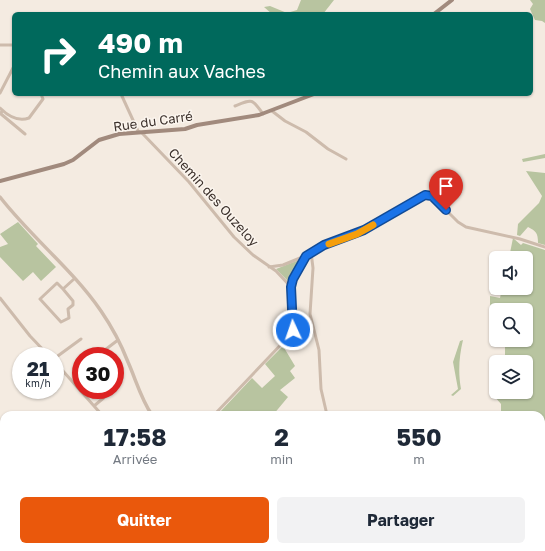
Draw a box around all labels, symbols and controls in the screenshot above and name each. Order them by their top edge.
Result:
text: 490 m [98,26,183,59]
icon: right [32,28,84,80]
text: Chemin aux Vaches [98,60,266,82]
street label: Rue du Carré [112,108,194,134]
street label: Chemin des Ouzeloy [166,145,263,250]
pin [429,169,463,210]
icon: arrive [435,175,457,197]
map controls [489,251,533,399]
button: sound [489,251,533,295]
button: search [489,303,533,347]
position arrow [272,309,314,351]
speed limit sign: 30 [72,347,124,399]
button: layers [489,355,533,399]
text: 21 [27,356,49,380]
text: km/h [25,377,51,389]
text: 17:58 [104,422,167,451]
text: 2 [274,422,289,451]
text: 550 [397,422,442,451]
text: Arrivée [113,451,157,467]
text: min [270,451,293,467]
text: m [413,451,425,467]
button: Quitter [20,497,269,543]
button: Partager [277,497,525,543]

